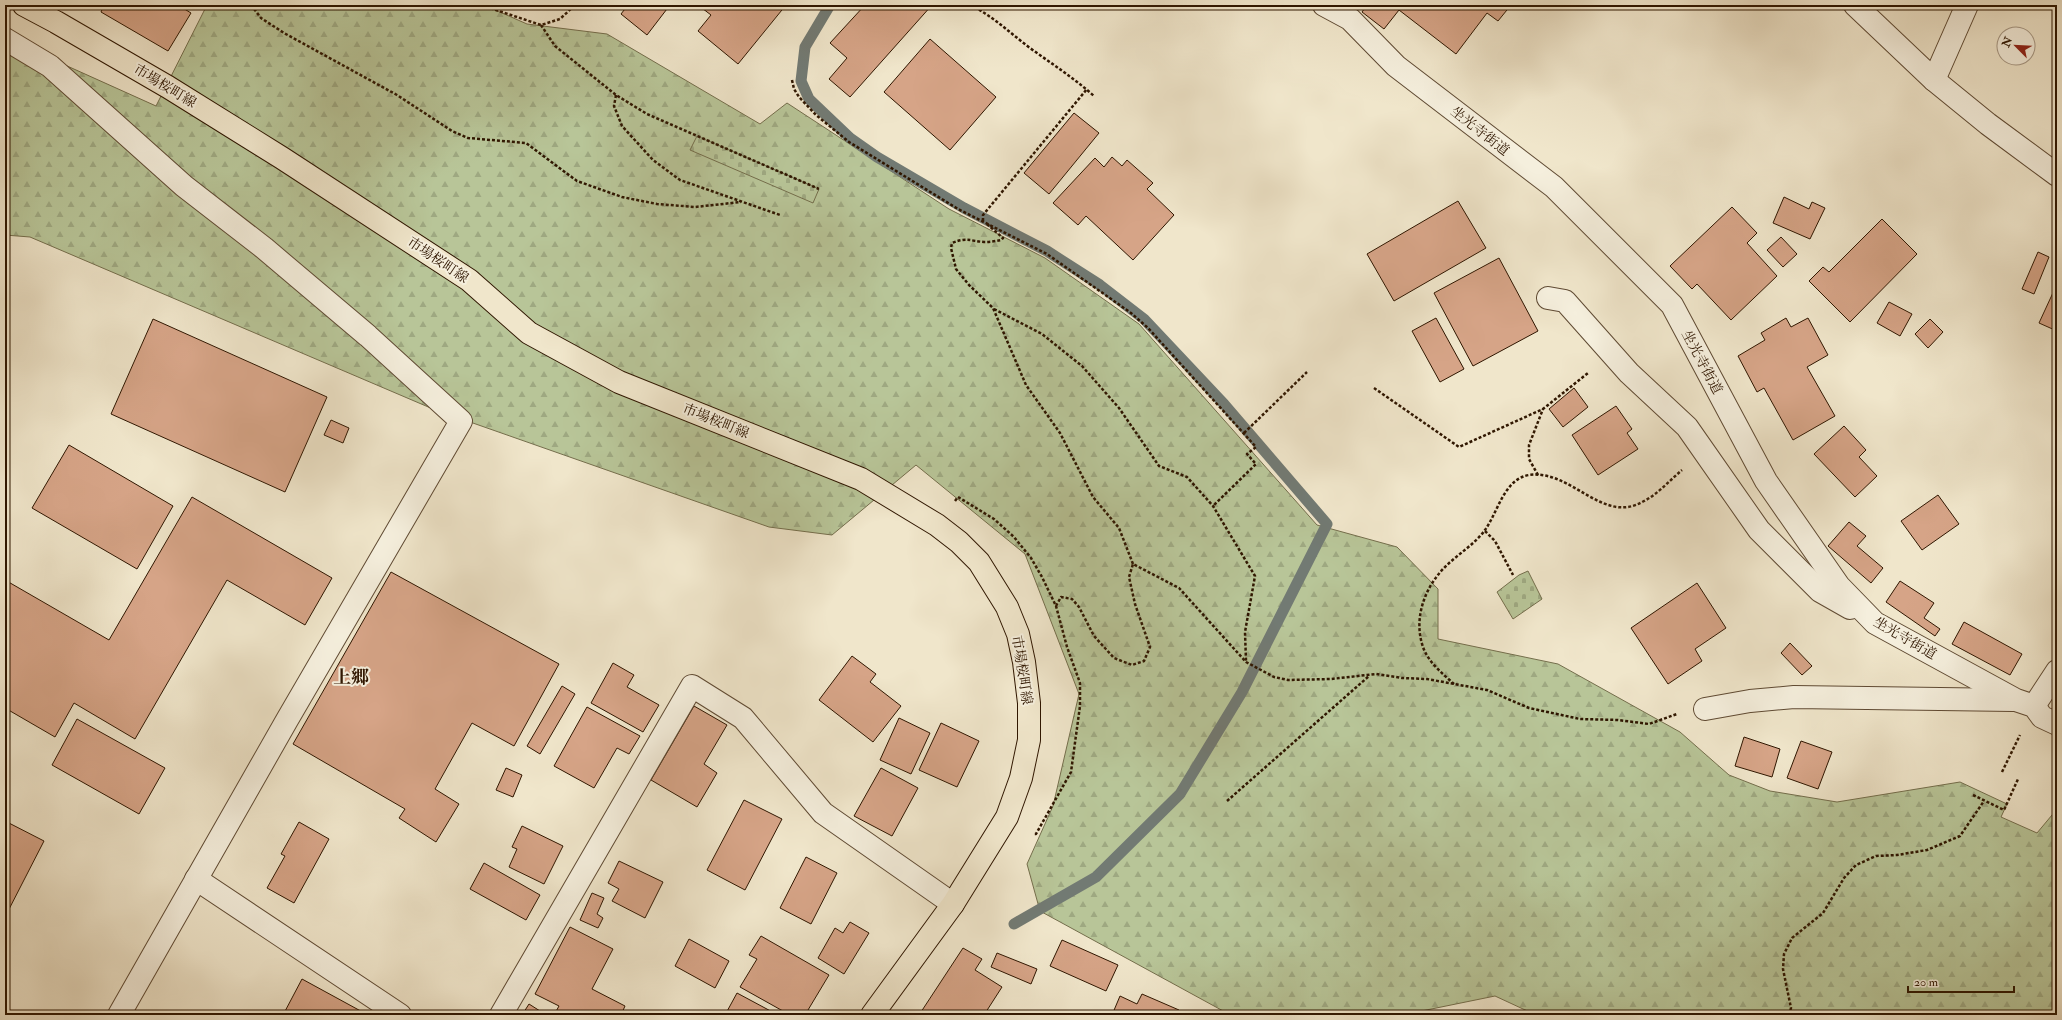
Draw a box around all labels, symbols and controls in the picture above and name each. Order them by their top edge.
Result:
north arrow [1996,26,2036,66]
text: N [1999,34,2016,50]
street label: 市場桜町線 [131,61,199,111]
street label: 坐光寺街道 [1447,103,1513,159]
street label: 市場桜町線 [404,233,472,287]
street label: 坐光寺街道 [1678,327,1726,397]
street label: 市場桜町線 [680,400,752,442]
street label: 坐光寺街道 [1870,613,1940,663]
street label: 市場桜町線 [1008,634,1036,706]
district label: 上郷 [333,666,369,689]
scale bar [1908,968,2014,994]
text: 20 m [1914,975,1939,990]

